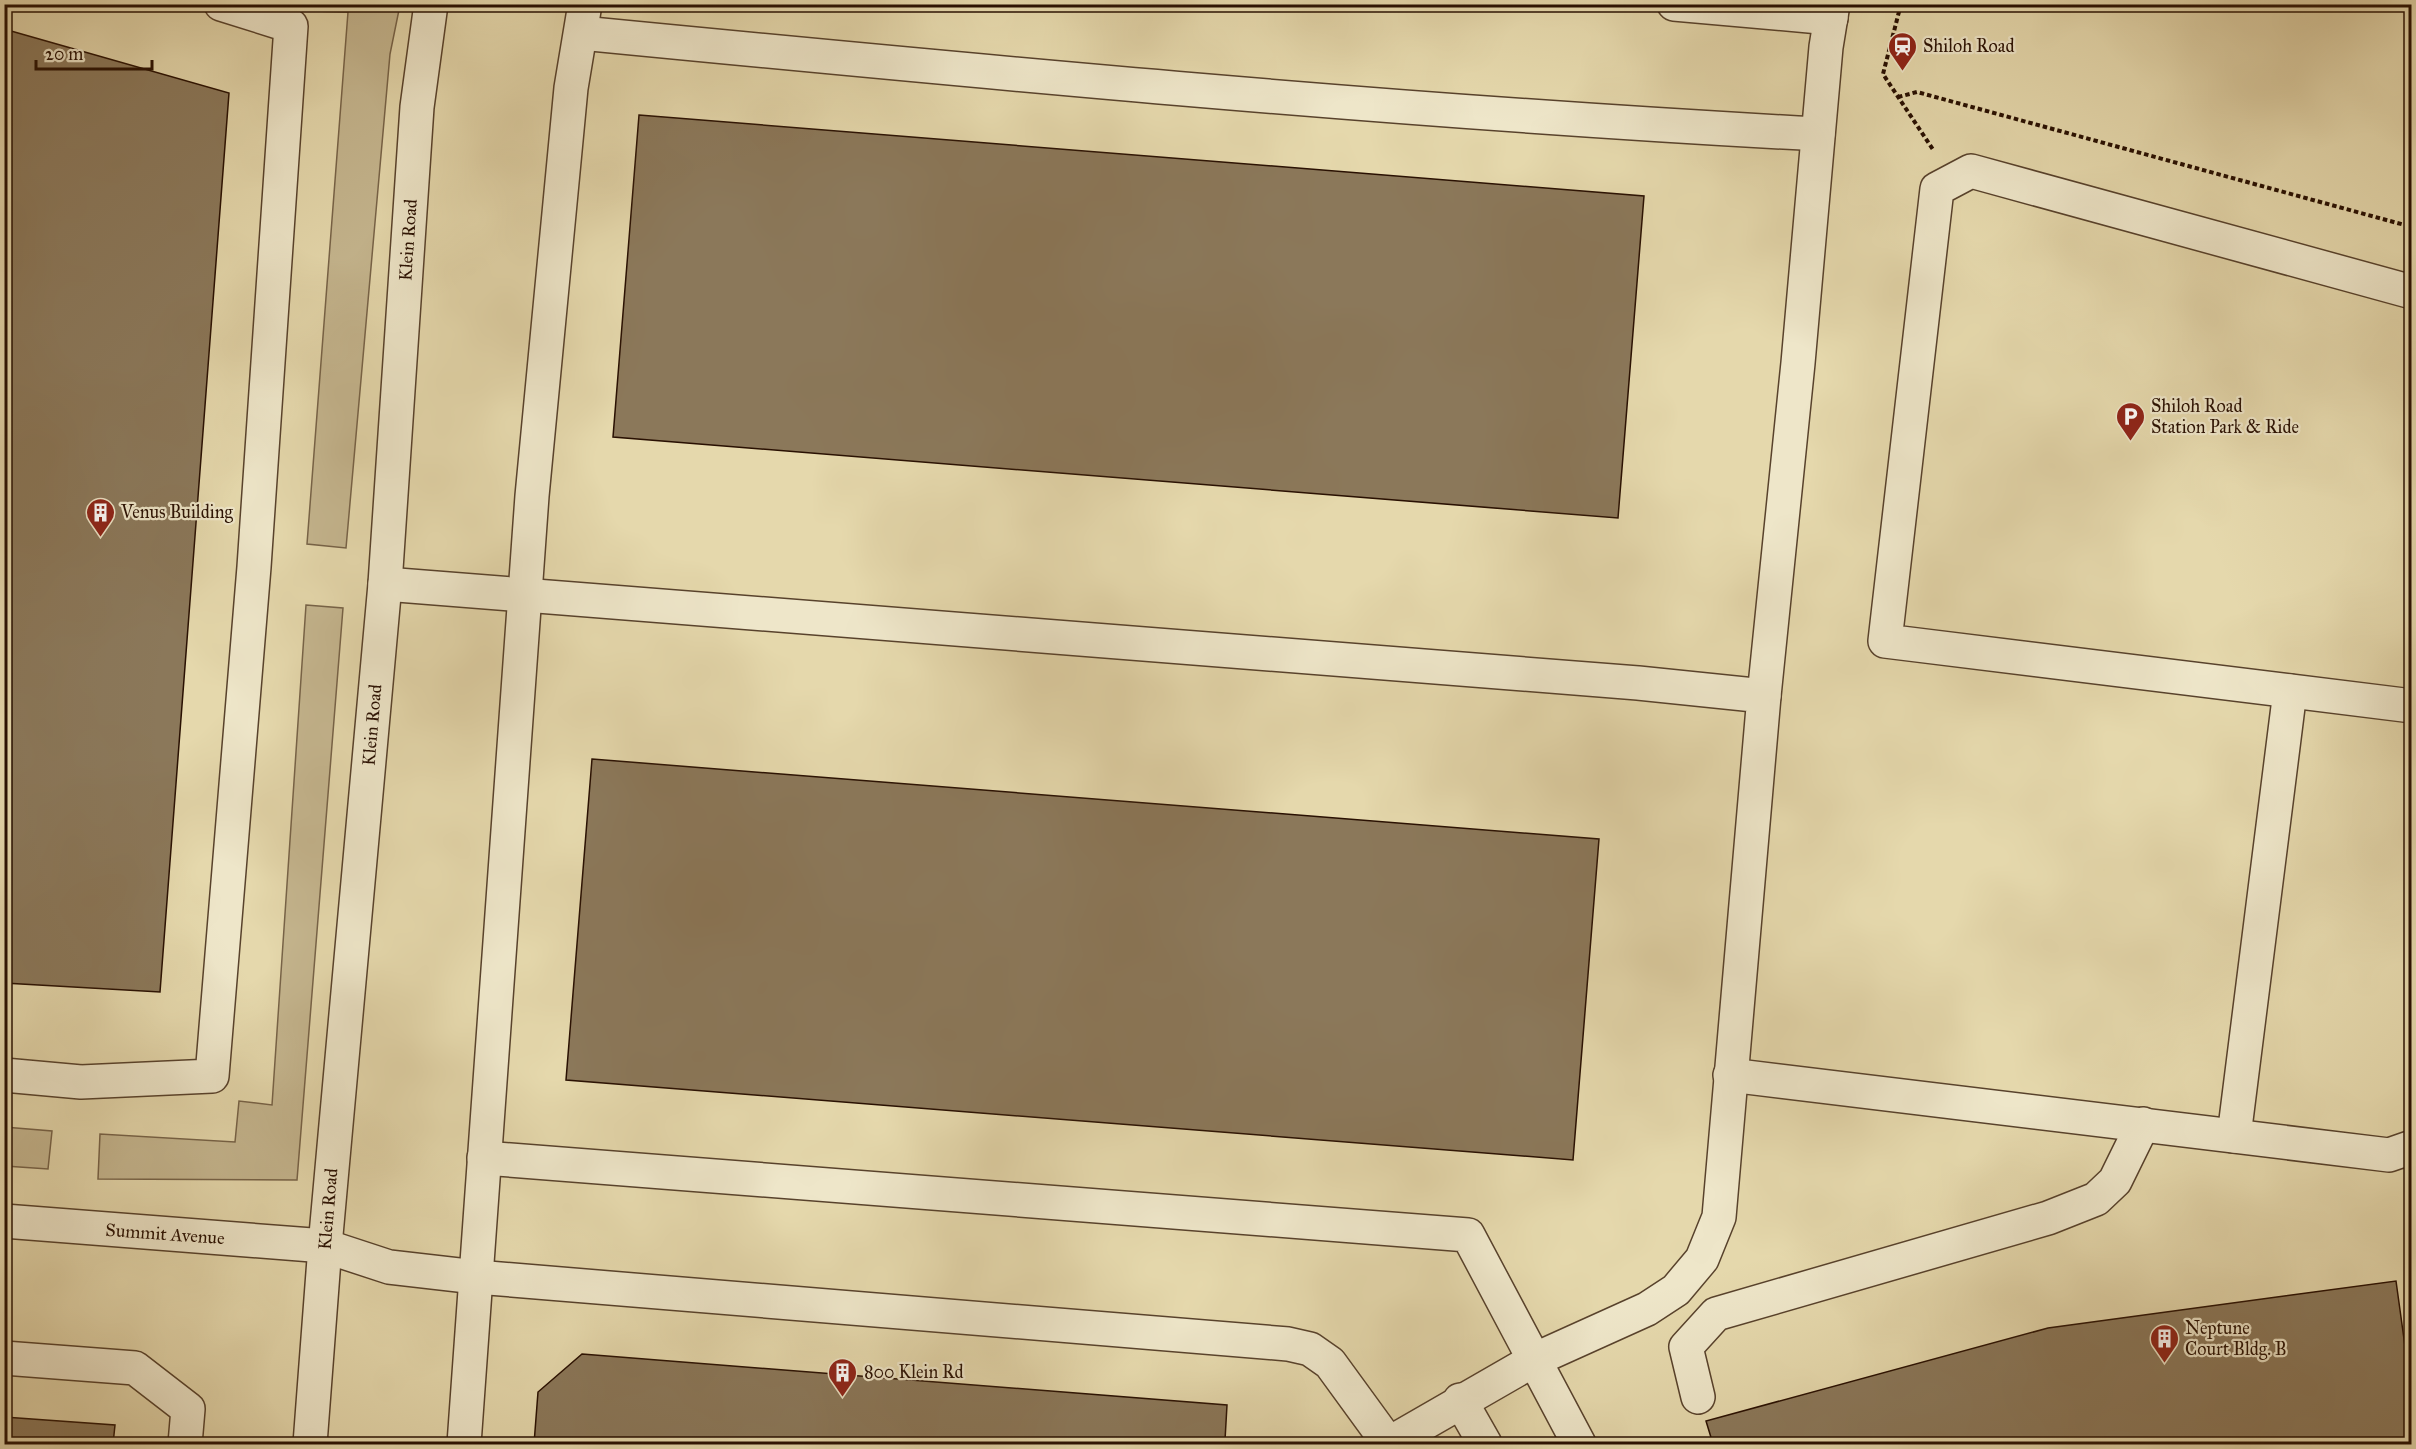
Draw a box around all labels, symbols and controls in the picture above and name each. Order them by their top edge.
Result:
station icon: Shiloh Road [1886,30,1918,72]
scale bar [36,33,152,71]
place label: Shiloh Road [1923,35,2014,57]
text: 20 m [45,43,83,65]
street label: Klein Road [394,198,422,282]
place label: Shiloh Road Station Park & Ride [2151,395,2299,438]
parking icon: Shiloh Road Station Park & Ride [2114,400,2146,442]
building icon: Venus Building [84,496,116,538]
place label: Venus Building [120,501,233,524]
street label: Klein Road [357,683,387,767]
street label: Klein Road [313,1167,343,1251]
street label: Summit Avenue [105,1219,225,1249]
place label: Neptune Court Bldg. B [2185,1317,2287,1361]
building icon: Neptune Court Bldg. B [2148,1322,2180,1364]
building icon: 800 Klein Rd [827,1356,859,1398]
place label: 800 Klein Rd [864,1361,964,1383]

